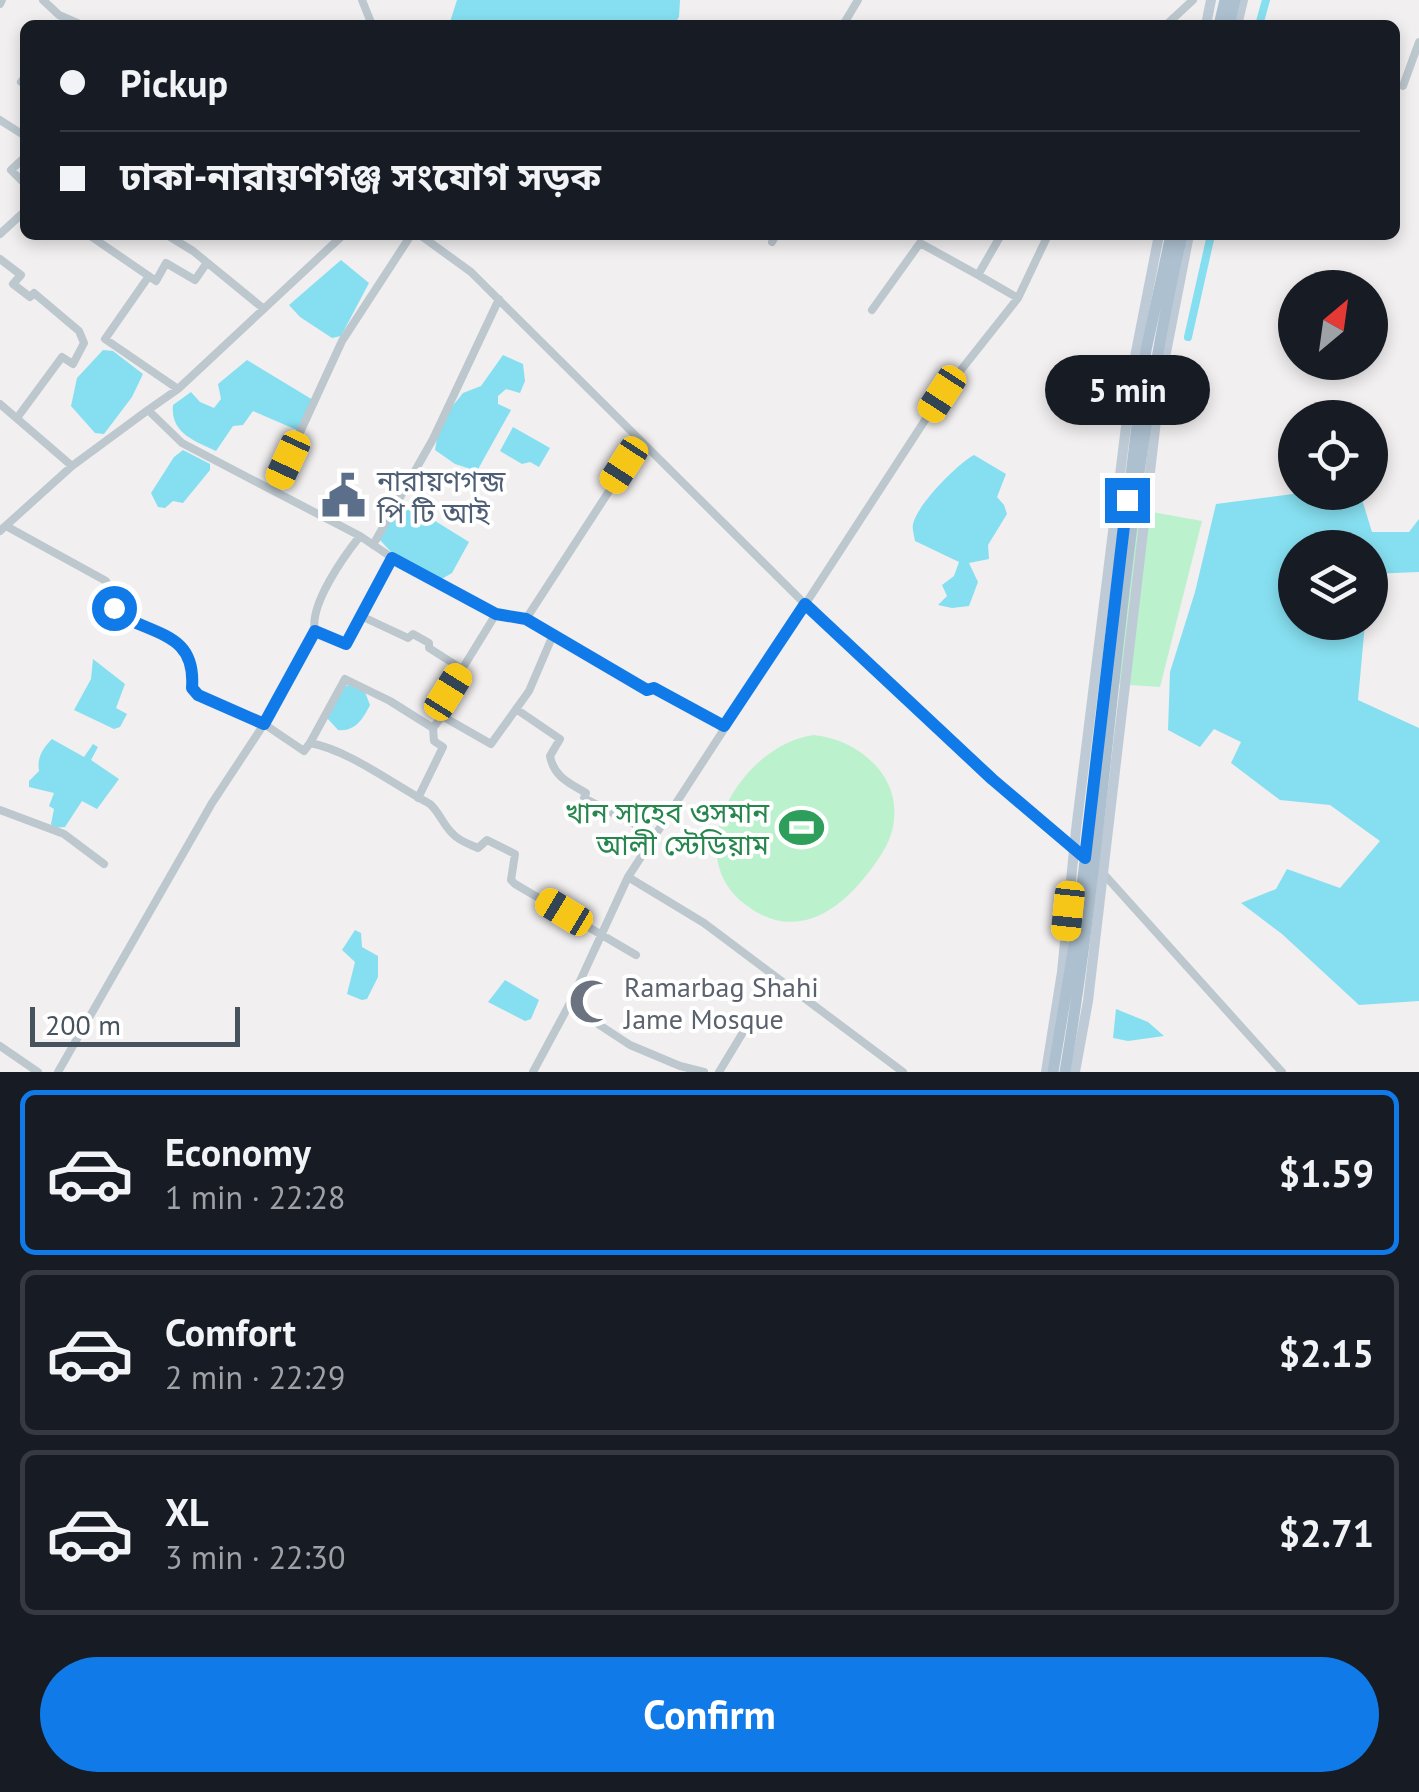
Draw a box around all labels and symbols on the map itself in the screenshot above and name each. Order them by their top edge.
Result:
north arrow [1278,270,1388,380]
callout: 5 min [1044,355,1210,425]
car [913,361,971,427]
car [262,426,314,494]
car [595,432,653,498]
place label: নারায়ণগন্জ পি টি আই [376,462,506,531]
public building icon: নারায়ণগন্জ পি টি আই [320,472,368,520]
route end [1105,478,1150,523]
route start [92,586,137,631]
car [419,659,477,725]
place label: খান সাহেব ওসমান আলী স্টেডিয়াম [565,794,770,863]
sports icon: খান সাহেব ওসমান আলী স্টেডিয়াম [778,804,826,852]
car [1050,880,1086,942]
car [531,884,597,940]
place label: Ramarbag Shahi Jame Mosque [623,968,819,1037]
mosque icon: Ramarbag Shahi Jame Mosque [567,978,615,1026]
scale bar [30,1002,240,1046]

